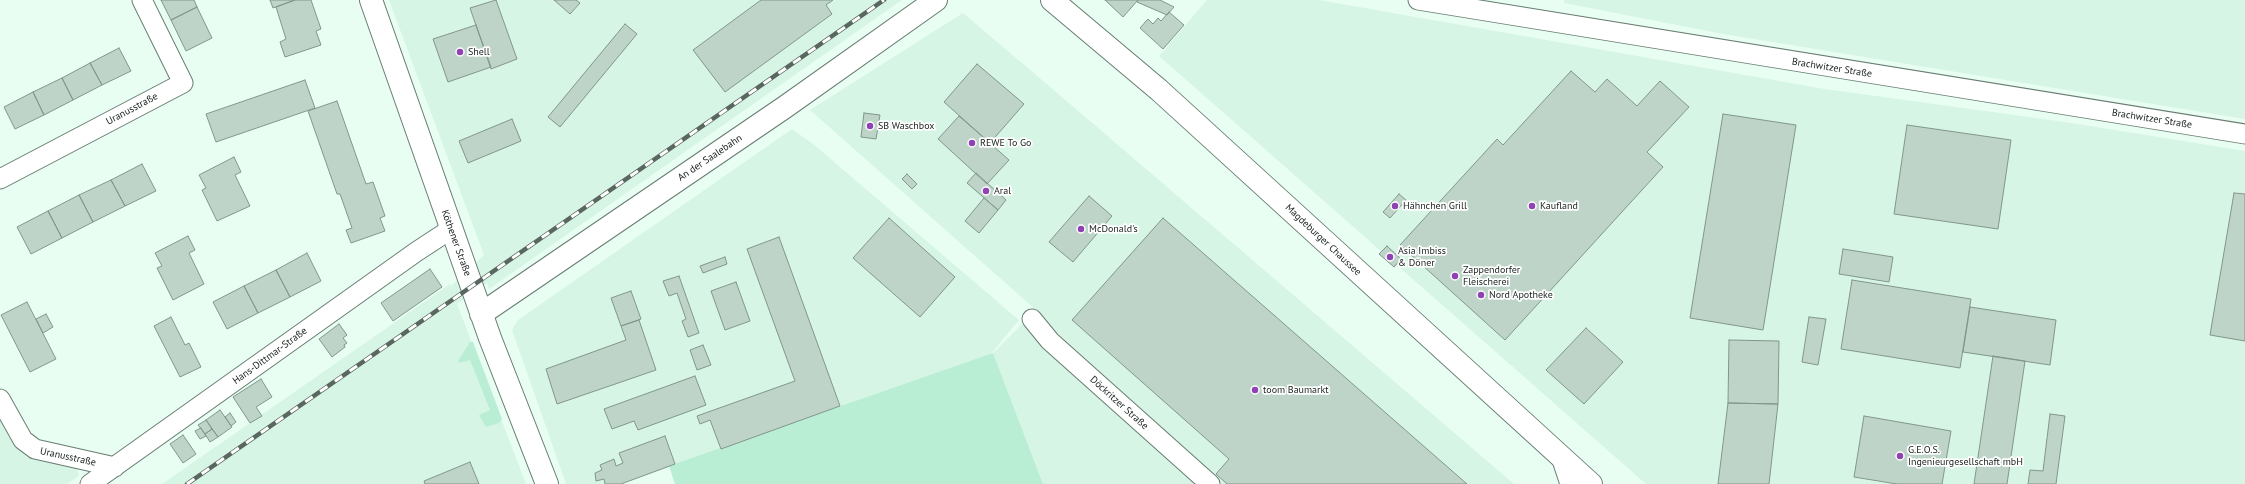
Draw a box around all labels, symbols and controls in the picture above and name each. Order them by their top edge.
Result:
place label: Shell [468,46,490,58]
marker: Shell [455,47,465,57]
street label: Brachwitzer Straße [1791,56,1873,80]
street label: Uranusstraße [104,90,160,128]
street label: Brachwitzer Straße [2111,107,2193,131]
place label: SB Waschbox [878,120,935,132]
marker: SB Waschbox [865,121,875,131]
street label: An der Saalebahn [676,132,744,184]
place label: REWE To Go [980,137,1031,149]
marker: REWE To Go [967,138,977,148]
place label: Aral [994,185,1011,197]
marker: Aral [981,186,991,196]
place label: Hähnchen Grill [1403,200,1467,212]
place label: Kaufland [1540,200,1578,212]
marker: Hähnchen Grill [1390,201,1400,211]
marker: Kaufland [1527,201,1537,211]
street label: Magdeburger Chaussee [1283,202,1363,278]
street label: Köthener Straße [438,208,474,278]
place label: McDonald's [1089,223,1138,235]
marker: McDonald's [1076,224,1086,234]
place label: Asia Imbiss & Döner [1398,245,1446,268]
marker: Asia Imbiss & Döner [1385,252,1395,262]
place label: Zappendorfer Fleischerei [1463,264,1520,288]
marker: Zappendorfer Fleischerei [1450,271,1460,281]
place label: Nord Apotheke [1489,289,1553,301]
marker: Nord Apotheke [1476,290,1486,300]
street label: Hans-Dittmar-Straße [230,325,310,387]
street label: Döckritzer Straße [1087,374,1151,432]
place label: toom Baumarkt [1263,384,1329,396]
marker: toom Baumarkt [1250,385,1260,395]
place label: G.E.O.S. Ingenieurgesellschaft mbH [1908,444,2023,468]
street label: Uranusstraße [39,445,97,469]
marker: G.E.O.S. Ingenieurgesellschaft mbH [1895,451,1905,461]

